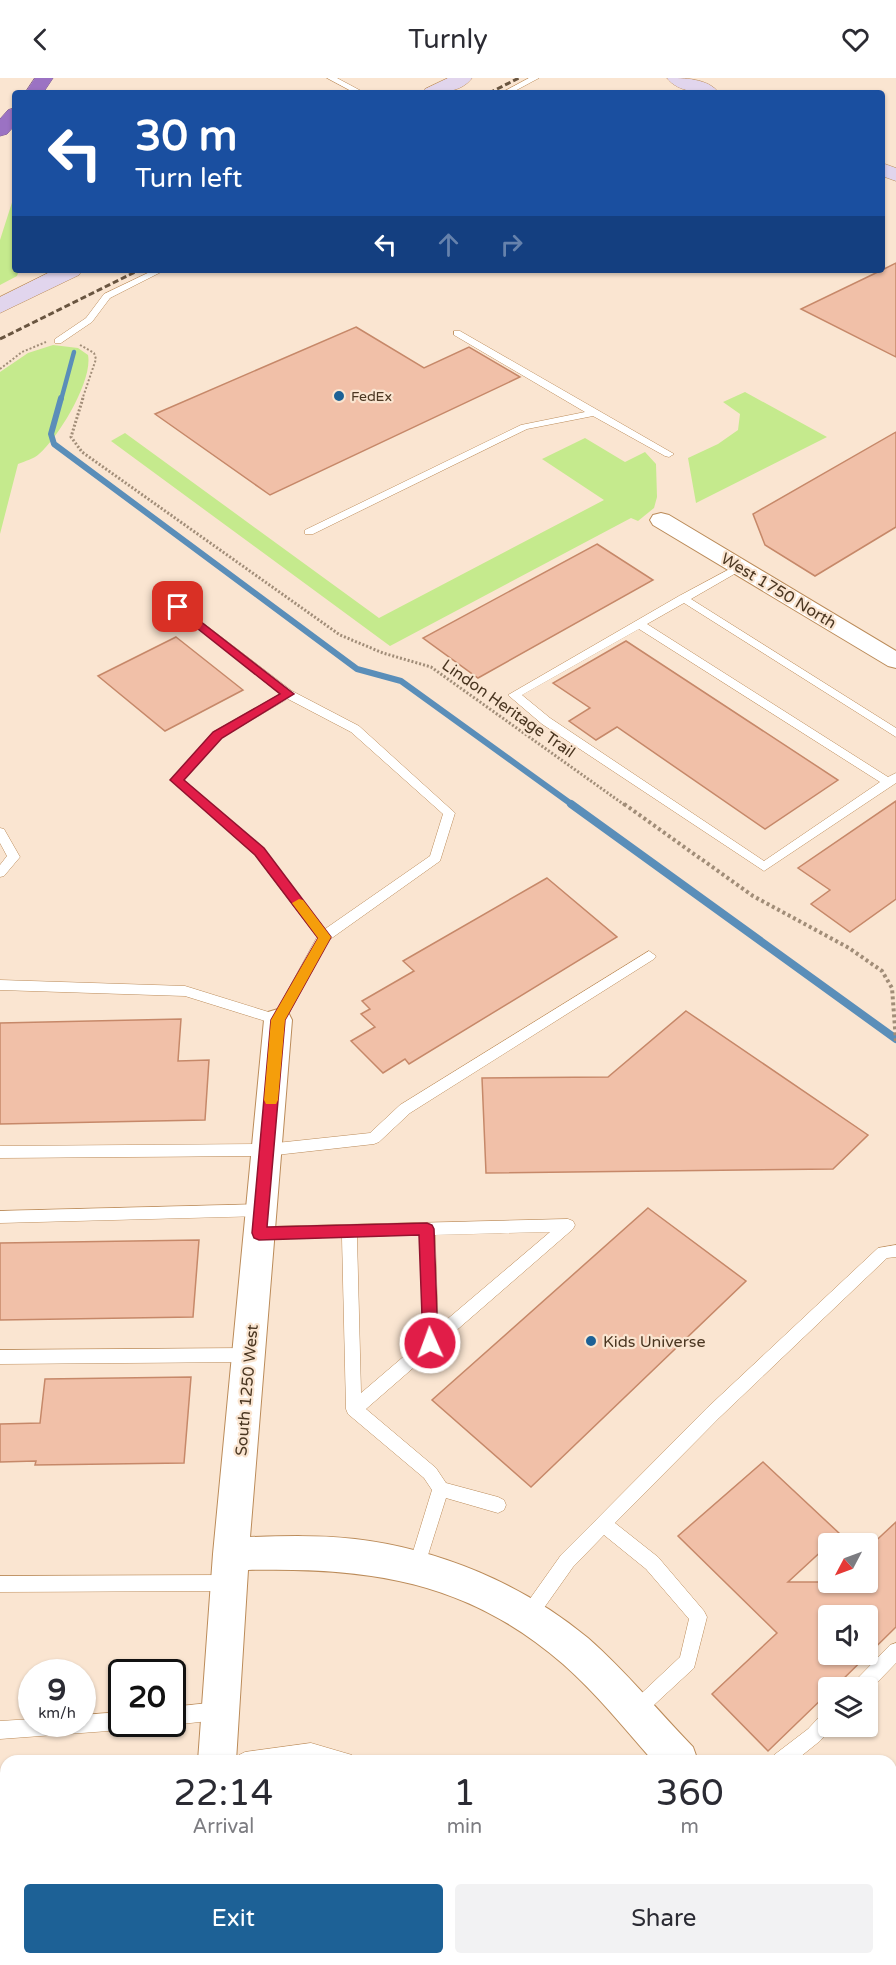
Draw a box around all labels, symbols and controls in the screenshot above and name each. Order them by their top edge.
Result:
icon: back [24,23,57,56]
text: Turnly [408,23,488,56]
icon: heart [839,23,872,56]
text: 30 m [135,111,237,162]
icon: left [36,114,114,192]
text: Turn left [135,162,242,195]
icon: left [369,228,402,261]
icon: ahead [432,228,465,261]
icon: right [495,228,528,261]
place label: FedEx [351,388,392,405]
marker: FedEx [332,389,346,403]
street label: West 1750 North [717,549,840,633]
pin [152,581,203,632]
icon: arrive [161,590,194,623]
street label: Lindon Heritage Trail [438,655,579,762]
position arrow [398,1311,462,1375]
street label: South 1250 West [231,1323,263,1457]
place label: Kids Universe [603,1332,706,1352]
marker: Kids Universe [584,1334,598,1348]
north arrow [818,1533,878,1593]
map controls [818,1533,878,1737]
button: sound [818,1605,878,1665]
speed limit sign: 20 [108,1659,186,1737]
text: 9 [48,1672,66,1709]
button: layers [818,1677,878,1737]
text: km/h [38,1704,76,1722]
text: 22:14 [173,1772,273,1815]
text: 1 [453,1772,476,1815]
text: 360 [656,1772,724,1815]
text: Arrival [192,1815,254,1839]
text: min [447,1815,482,1839]
text: m [680,1815,699,1839]
button: Exit [24,1884,443,1953]
button: Share [455,1884,873,1953]

